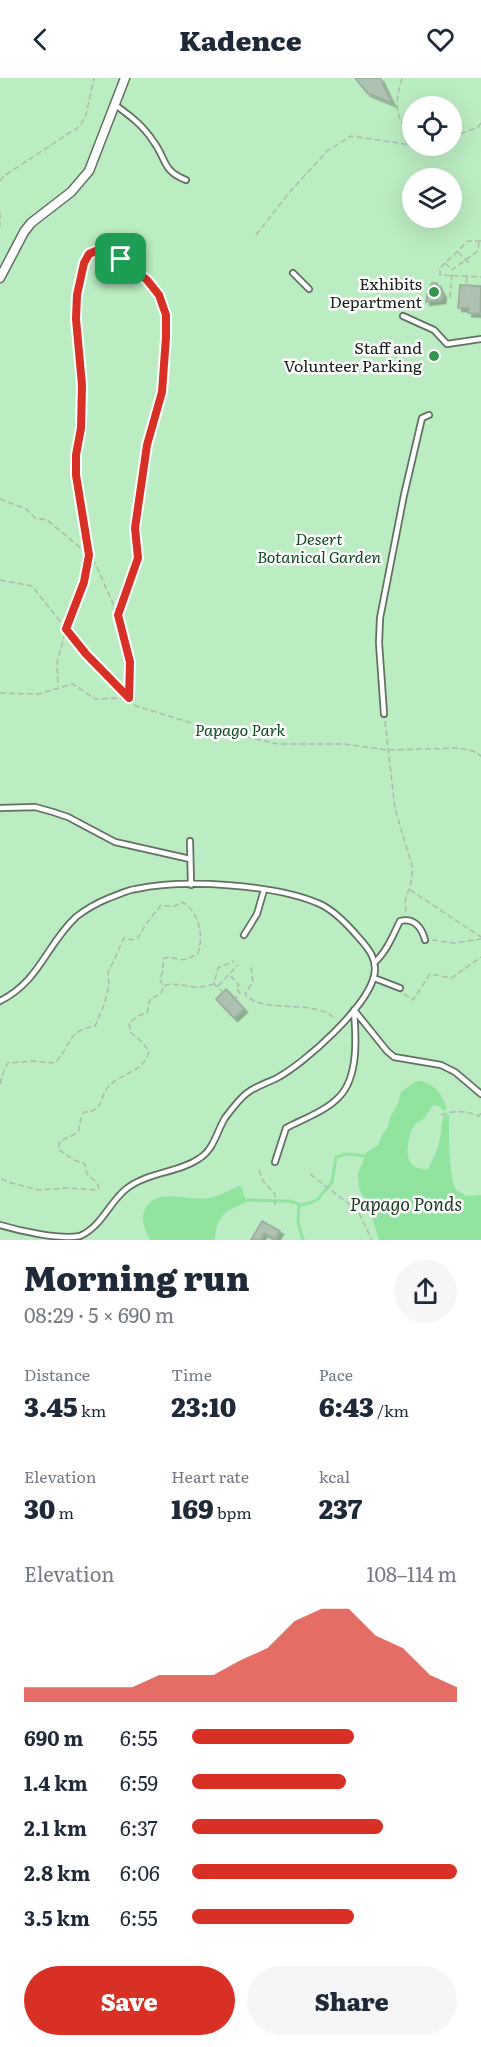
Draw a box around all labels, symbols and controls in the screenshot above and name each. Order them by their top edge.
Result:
text: Kadence [179,19,302,59]
icon: back [24,23,57,56]
icon: heart [424,23,457,56]
map controls [402,96,462,228]
button: locate [402,96,462,156]
button: layers [402,168,462,228]
pin [95,233,146,284]
icon: arrive [104,242,137,275]
place label: Exhibits Department [329,271,423,313]
marker: Exhibits Department [427,285,441,299]
place label: Staff and Volunteer Parking [284,335,422,377]
marker: Staff and Volunteer Parking [427,349,441,363]
park label: Desert Botanical Garden [257,526,382,568]
park label: Papago Park [195,717,285,741]
water label: Papago Ponds [350,1190,462,1217]
text: Morning run [24,1252,250,1301]
button: share [394,1260,457,1323]
text: 08:29 · 5 × 690 m [24,1299,174,1329]
text: Distance [24,1362,90,1386]
text: Time [171,1362,212,1386]
text: Pace [319,1362,353,1386]
text: 3.45 [24,1386,78,1425]
text: 23:10 [171,1386,236,1425]
text: 6:43 [319,1386,374,1425]
text: km [78,1398,106,1422]
text: /km [374,1398,409,1422]
text: Elevation [24,1464,96,1488]
text: Heart rate [171,1464,249,1488]
text: kcal [319,1464,350,1488]
text: 30 [24,1488,55,1527]
text: 169 [171,1488,214,1527]
text: 237 [319,1488,362,1527]
text: m [55,1500,74,1524]
text: bpm [214,1500,252,1524]
text: Elevation [24,1558,114,1588]
text: 108–114 m [366,1558,457,1588]
text: 690 m [24,1722,83,1752]
text: 6:55 [120,1722,158,1752]
text: 1.4 km [24,1767,88,1797]
text: 6:59 [120,1767,158,1797]
text: 2.1 km [24,1812,87,1842]
text: 6:37 [120,1812,158,1842]
text: 2.8 km [24,1857,90,1887]
text: 6:06 [120,1857,160,1887]
text: 3.5 km [24,1902,90,1932]
text: 6:55 [120,1902,158,1932]
button: Save [24,1966,235,2035]
button: Share [247,1966,457,2035]

